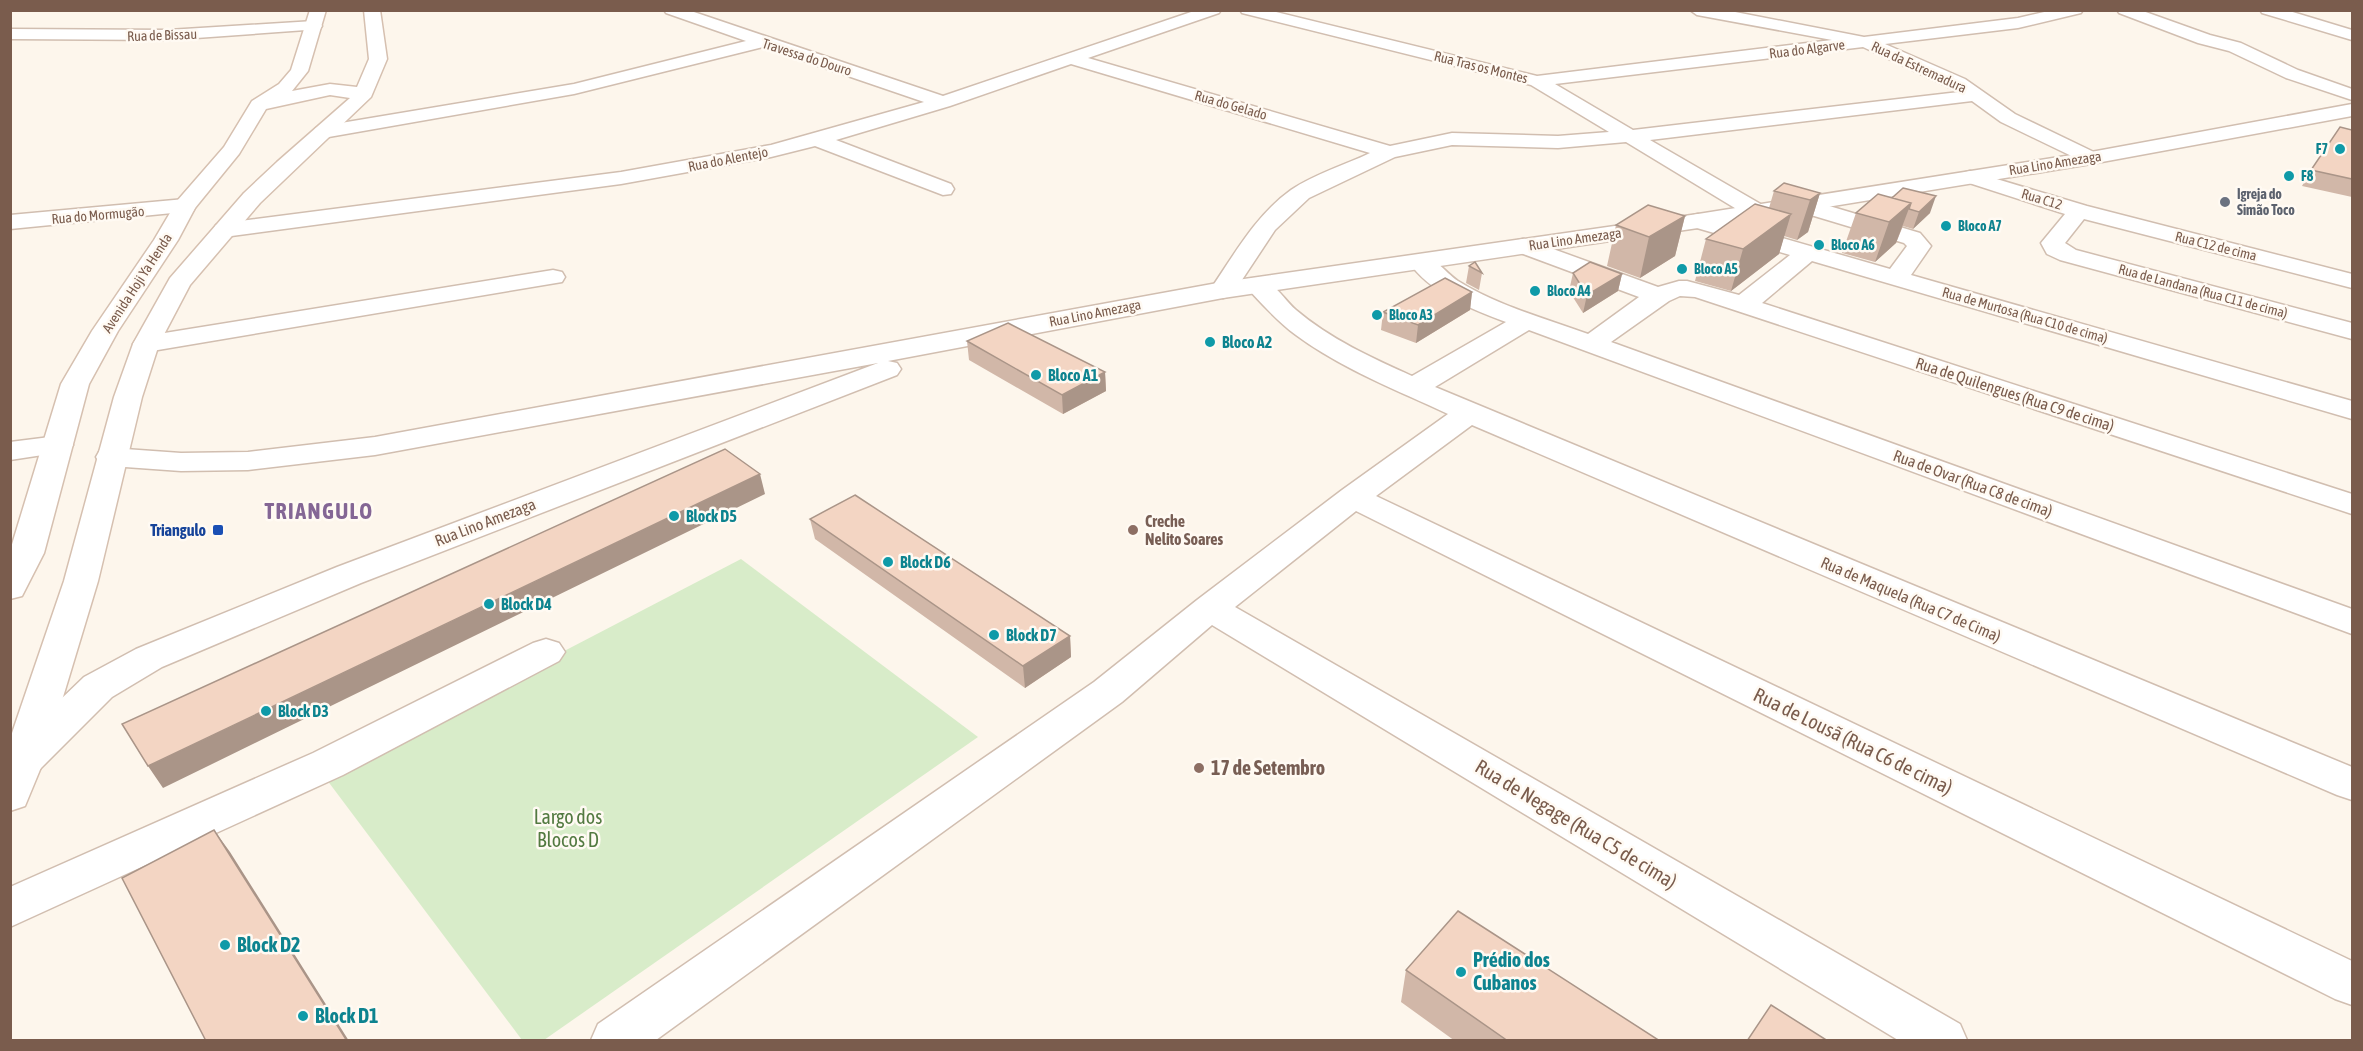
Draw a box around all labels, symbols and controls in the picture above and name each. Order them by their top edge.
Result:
street label: Rua de Bissau [127,26,197,44]
street label: Travessa do Douro [760,35,854,79]
street label: Rua do Algarve [1768,36,1846,62]
street label: Rua da Estremadura [1869,38,1969,96]
street label: Rua Tras os Montes [1432,48,1530,86]
street label: Rua do Gelado [1193,87,1269,123]
place label: F7 [2316,141,2328,157]
marker: F7 [2333,142,2347,156]
street label: Rua do Alentejo [687,143,769,175]
street label: Rua Lino Amezaga [2008,148,2102,178]
place label: F8 [2301,168,2314,184]
marker: F8 [2282,169,2296,183]
street label: Rua C12 [2020,185,2064,213]
place label: Igreja do Simão Toco [2237,186,2295,218]
marker: Igreja do Simão Toco [2218,195,2232,209]
street label: Rua do Mormugão [51,203,145,227]
place label: Bloco A7 [1958,218,2002,234]
marker: Bloco A7 [1939,219,1953,233]
street label: Rua Lino Amezaga [1528,225,1622,253]
street label: Rua C12 de cima [2174,228,2258,264]
street label: Avenida Hoji Ya Henda [99,230,175,336]
place label: Bloco A6 [1831,237,1875,253]
marker: Bloco A6 [1812,238,1826,252]
place label: Bloco A5 [1694,261,1738,277]
street label: Rua de Landana (Rua C11 de cima) [2117,261,2289,321]
marker: Bloco A5 [1675,262,1689,276]
place label: Bloco A4 [1547,283,1591,299]
marker: Bloco A4 [1528,284,1542,298]
street label: Rua de Murtosa (Rua C10 de cima) [1940,284,2110,346]
street label: Rua Lino Amezaga [1048,296,1142,330]
place label: Bloco A3 [1389,307,1433,323]
marker: Bloco A3 [1370,308,1384,322]
place label: Bloco A2 [1222,333,1272,351]
marker: Bloco A2 [1203,335,1217,349]
street label: Rua de Quilengues (Rua C9 de cima) [1913,353,2117,436]
place label: Bloco A1 [1048,366,1099,384]
marker: Bloco A1 [1029,368,1043,382]
street label: Rua de Ovar (Rua C8 de cima) [1891,446,2055,521]
street label: Rua Lino Amezaga [432,495,538,550]
district label: TRIANGULO [264,498,374,524]
place label: Block D5 [686,507,737,525]
marker: Block D5 [667,509,681,523]
place label: Creche Nelito Soares [1145,512,1223,548]
place label: Triangulo [150,521,206,539]
marker: Triangulo [211,523,225,537]
marker: Creche Nelito Soares [1126,523,1140,537]
place label: Block D6 [900,553,951,571]
street label: Rua de Maquela (Rua C7 de Cima) [1818,553,2004,646]
marker: Block D6 [881,555,895,569]
place label: Block D4 [501,595,552,613]
marker: Block D4 [482,597,496,611]
place label: Block D7 [1006,626,1057,644]
marker: Block D7 [987,628,1001,642]
street label: Rua de Lousã (Rua C6 de cima) [1750,682,1956,799]
place label: Block D3 [278,702,329,720]
marker: Block D3 [259,704,273,718]
street label: Rua de Negage (Rua C5 de cima) [1471,754,1681,893]
place label: 17 de Setembro [1211,756,1325,779]
marker: 17 de Setembro [1192,761,1206,775]
park label: Largo dos Blocos D [534,805,602,851]
place label: Block D2 [237,933,301,956]
marker: Block D2 [218,938,232,952]
place label: Prédio dos Cubanos [1473,948,1550,994]
marker: Prédio dos Cubanos [1454,965,1468,979]
place label: Block D1 [315,1004,379,1027]
marker: Block D1 [296,1009,310,1023]

